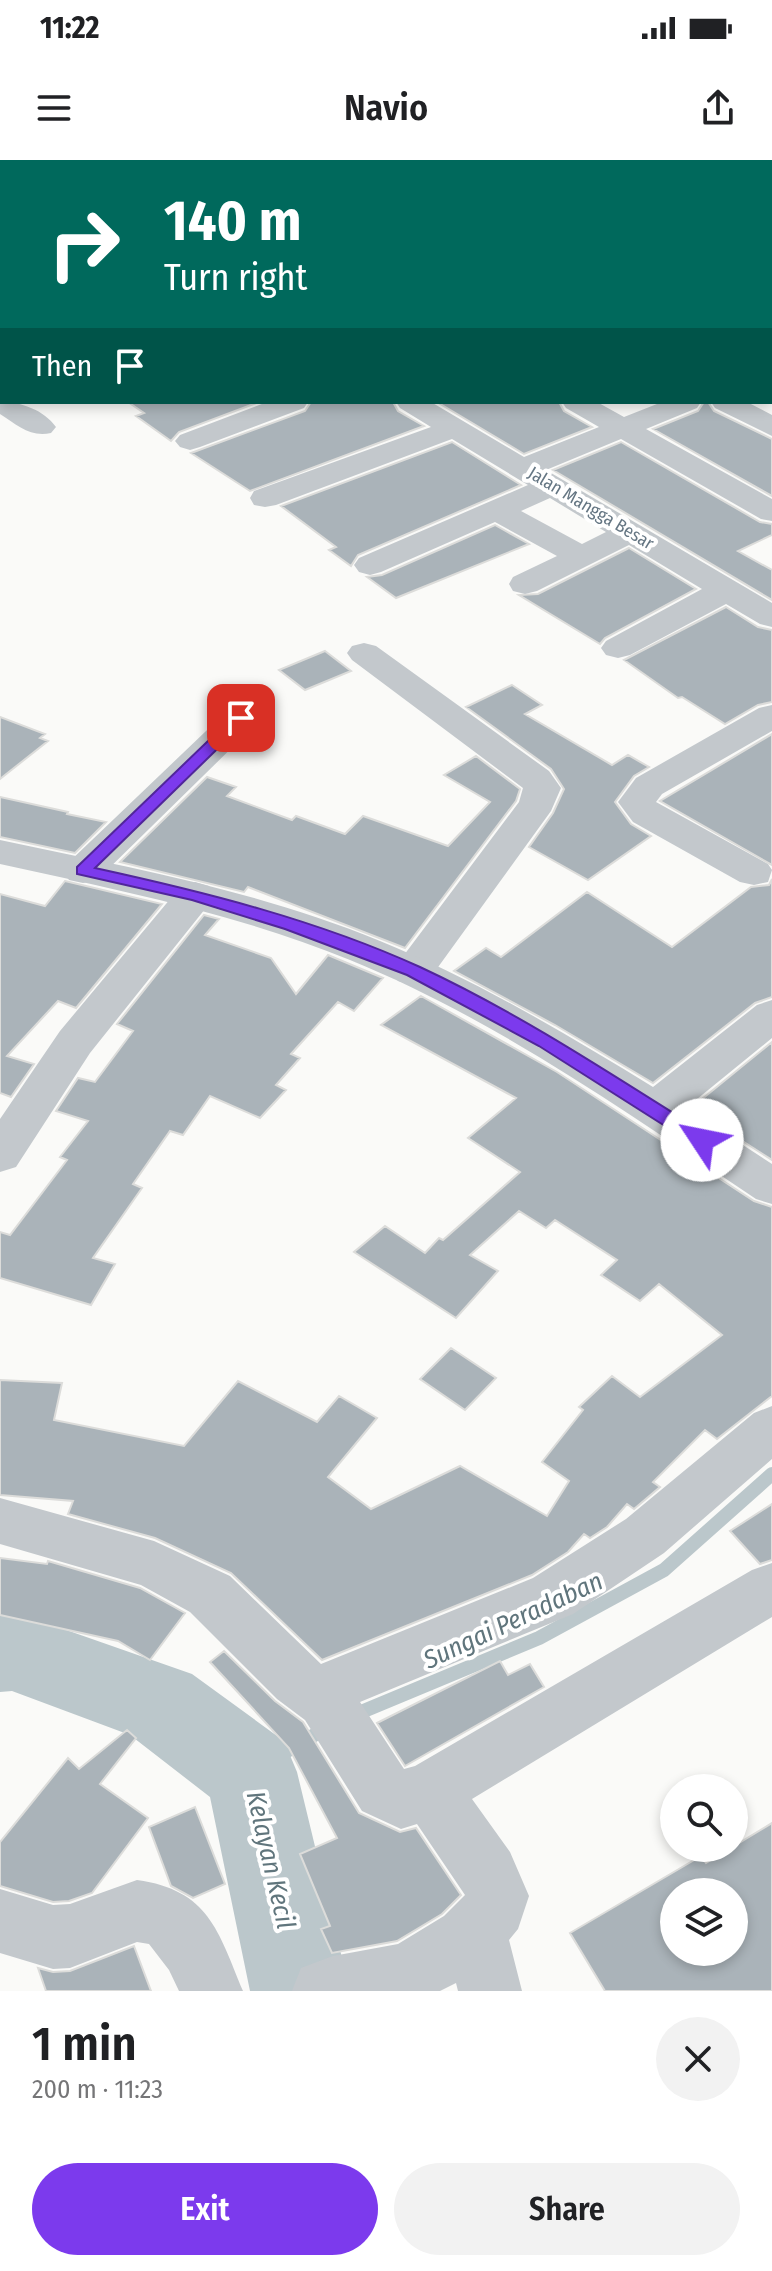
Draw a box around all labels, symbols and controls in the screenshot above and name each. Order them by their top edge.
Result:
text: 11:22 [40,10,100,46]
icon: menu [32,86,76,130]
text: Navio [344,86,428,130]
icon: share [696,86,740,130]
text: 140 m [164,188,301,255]
icon: right [32,192,136,296]
text: Turn right [164,256,307,300]
icon: arrive [108,344,152,388]
text: Then [32,348,92,384]
street label: Jalan Mangga Besar [524,462,659,555]
pin [207,684,275,752]
icon: arrive [219,696,263,740]
position arrow [660,1098,744,1182]
water label: Sungai Peradaban [418,1565,608,1676]
map controls [660,1774,748,1966]
button: search [660,1774,748,1862]
water label: Kelayan Kecil [240,1788,301,1932]
button: layers [660,1878,748,1966]
text: 1 min [32,2015,137,2073]
button: close [656,2017,740,2101]
text: 200 m · 11:23 [32,2074,163,2105]
button: Exit [32,2163,378,2255]
button: Share [394,2163,740,2255]

